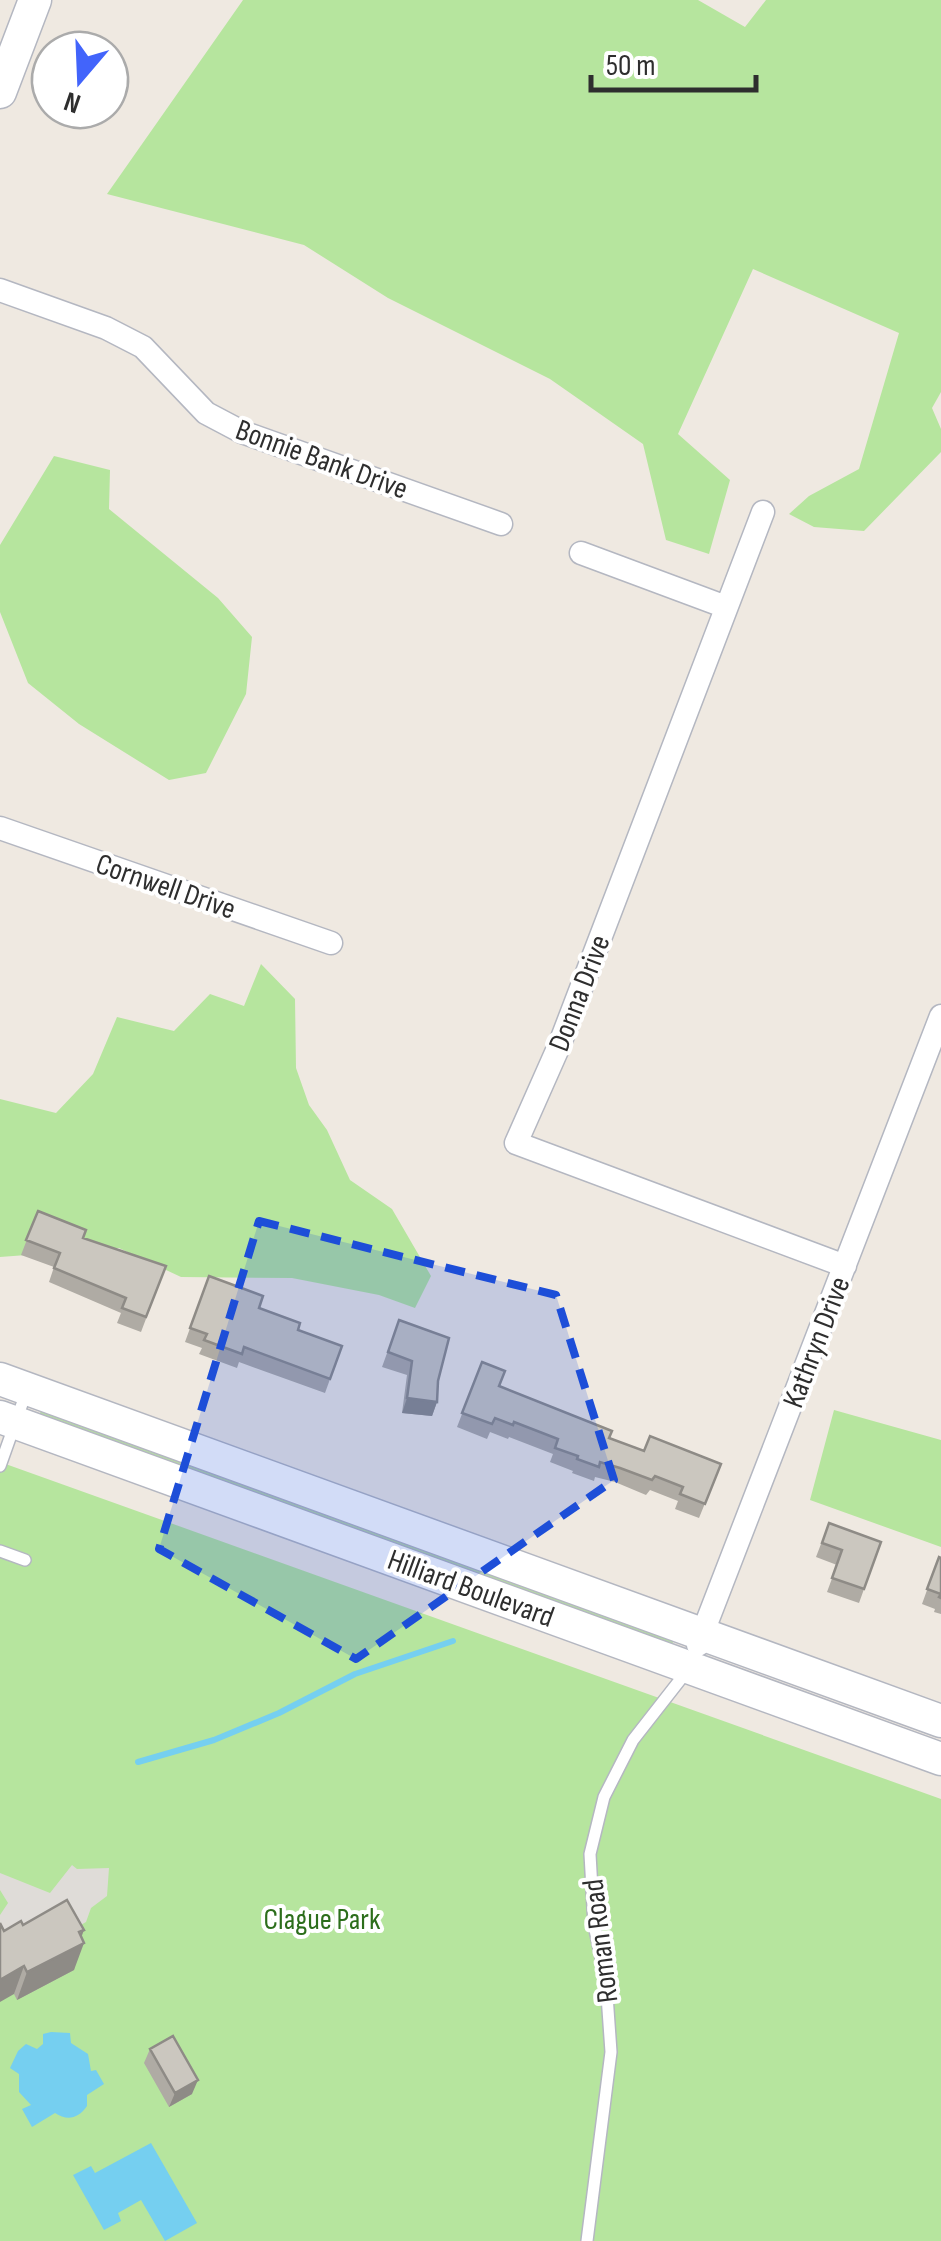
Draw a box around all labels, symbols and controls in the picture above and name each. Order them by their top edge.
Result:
north arrow [30,30,130,130]
scale bar [591,30,756,92]
text: 50 m [606,48,655,84]
text: N [60,84,85,120]
street label: Bonnie Bank Drive [231,412,413,508]
street label: Cornwell Drive [91,846,240,928]
street label: Donna Drive [541,930,619,1057]
street label: Kathryn Drive [776,1272,858,1413]
street label: Hilliard Boulevard [383,1542,559,1636]
street label: Roman Road [576,1877,626,2005]
park label: Clague Park [264,1902,381,1938]

